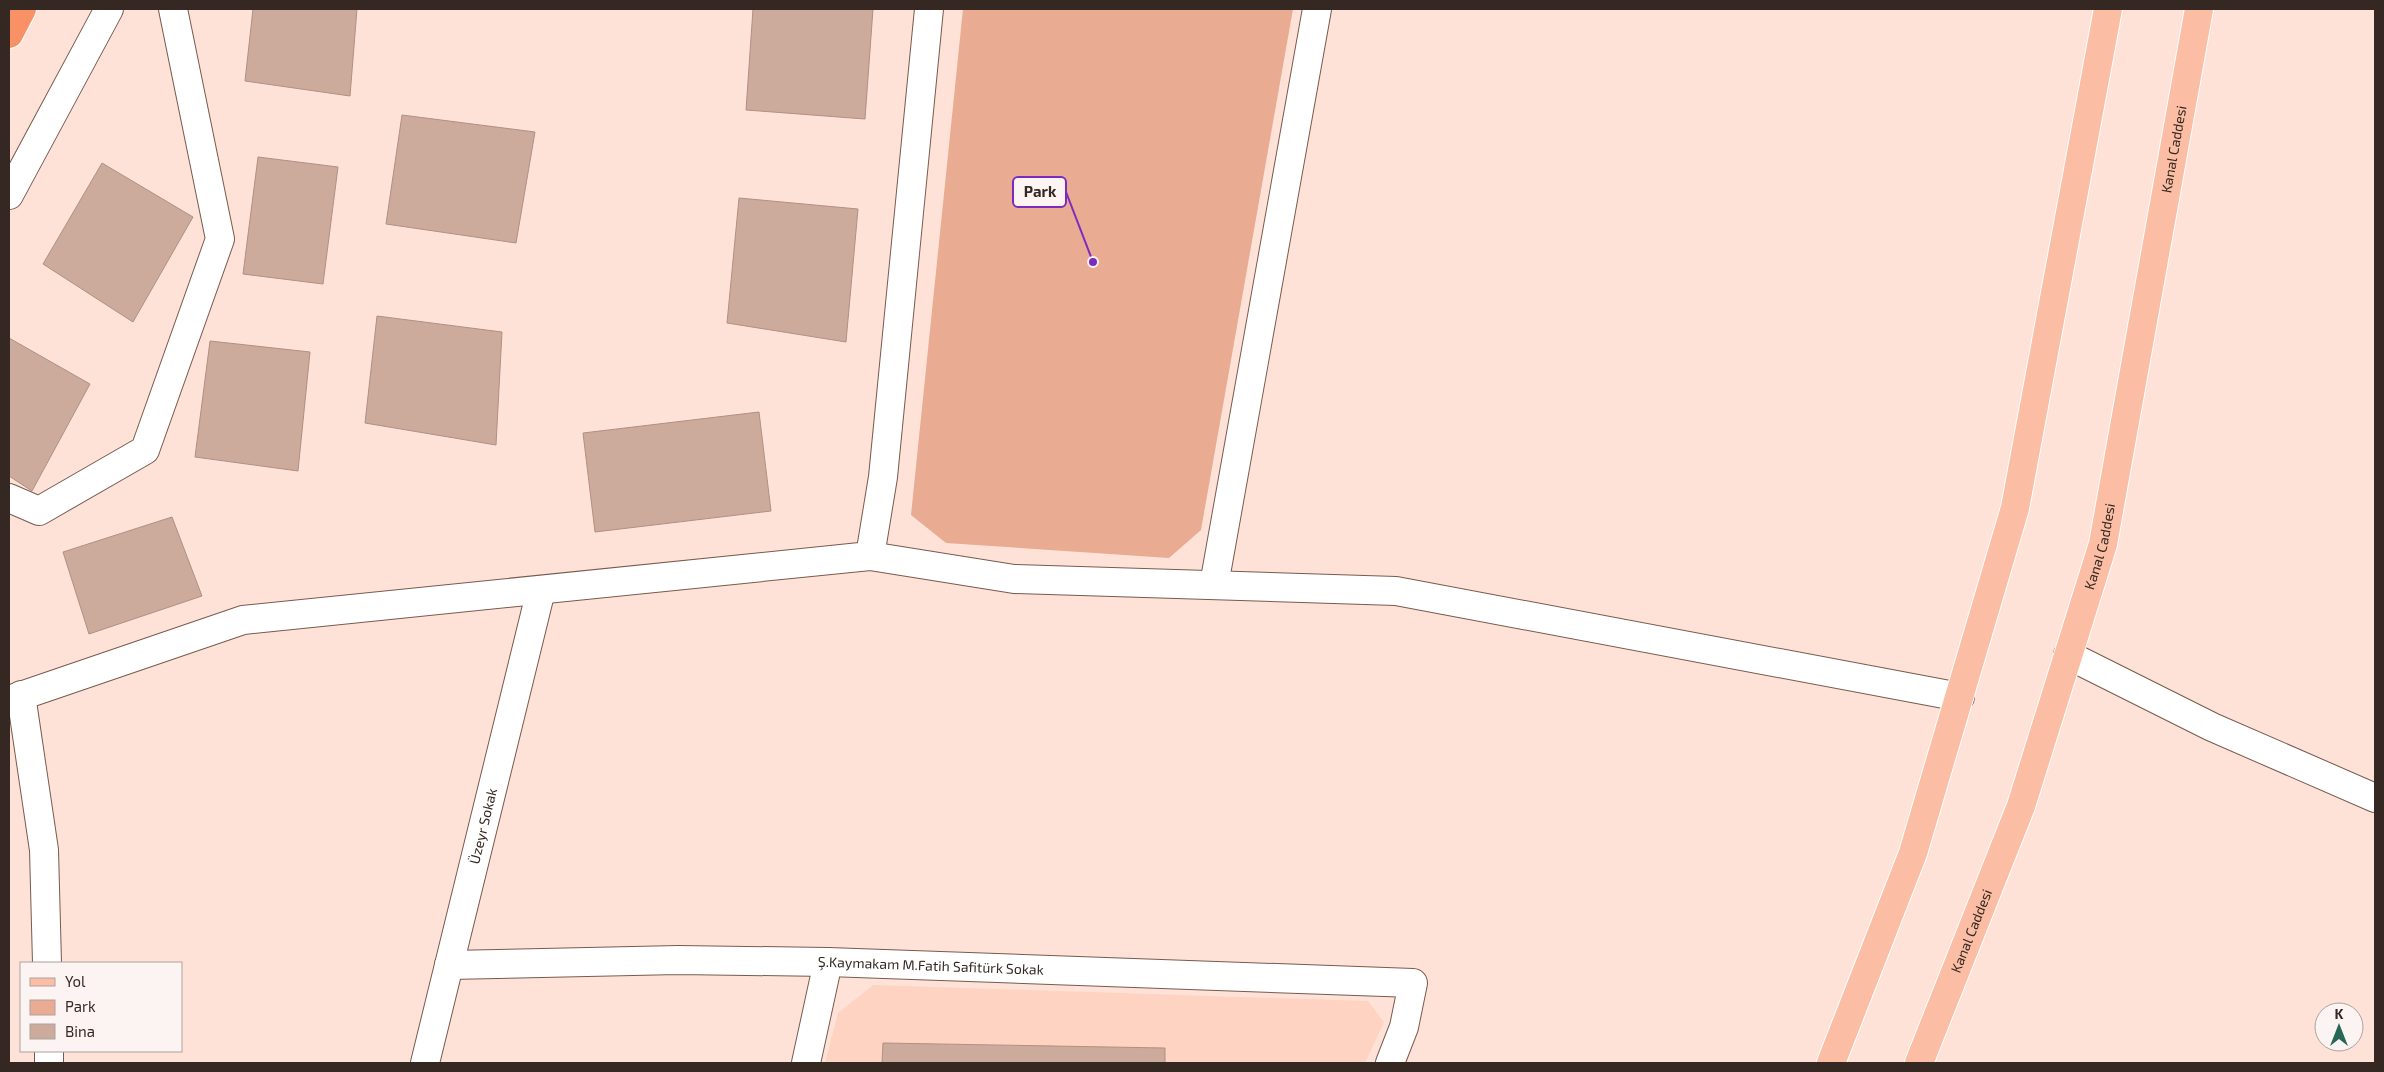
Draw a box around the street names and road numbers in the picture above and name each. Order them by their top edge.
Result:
street label: Kanal Caddesi [2157,104,2190,194]
street label: Kanal Caddesi [2080,502,2118,592]
street label: Üzeyr Sokak [465,786,500,866]
street label: Kanal Caddesi [1947,887,1995,975]
street label: Ş.Kaymakam M.Fatih Safitürk Sokak [818,953,1044,978]

